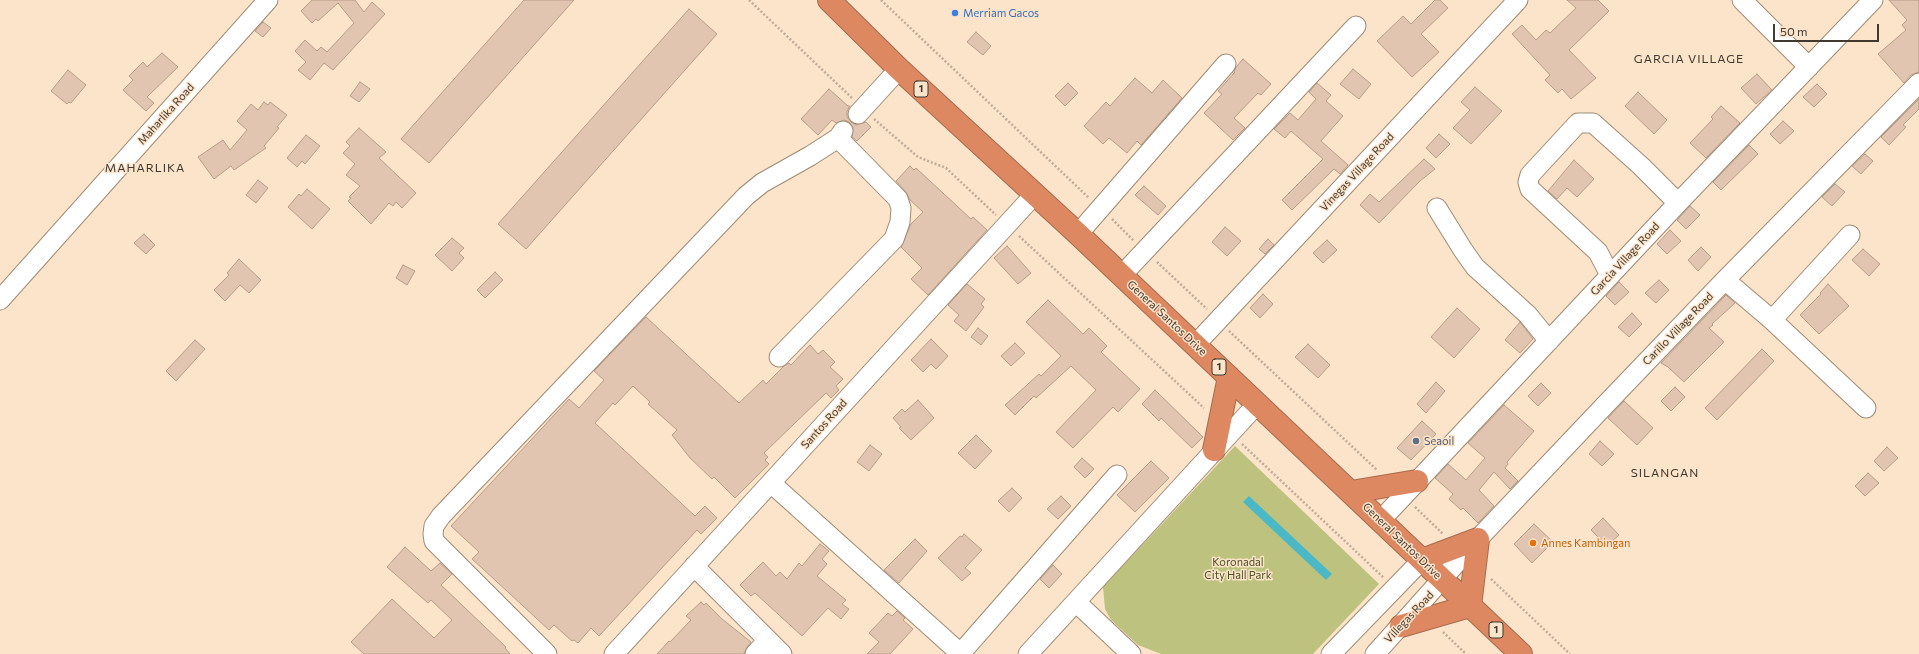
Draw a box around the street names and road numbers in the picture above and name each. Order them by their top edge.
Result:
street label: Maharlika Road [135,81,197,147]
road number: 1 [914,81,928,97]
street label: Vinegas Village Road [1317,130,1397,214]
street label: Garcia Village Road [1588,220,1662,298]
street label: General Santos Drive [1124,278,1210,358]
street label: Carillo Village Road [1640,290,1716,368]
road number: 1 [1212,359,1226,375]
street label: Santos Road [798,396,850,452]
street label: General Santos Drive [1360,500,1444,582]
street label: Villegas Road [1382,588,1436,646]
road number: 1 [1489,622,1503,638]

